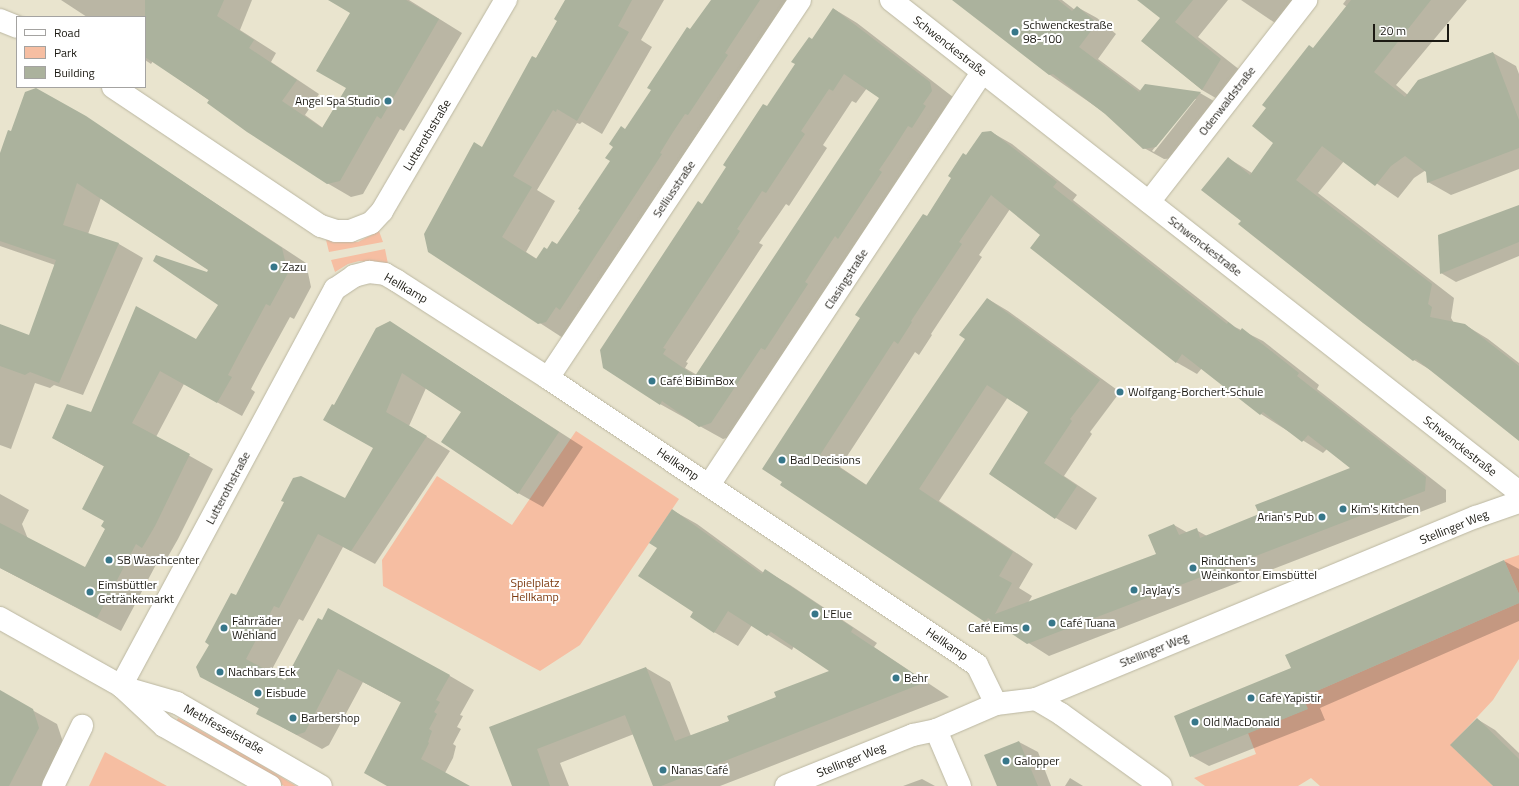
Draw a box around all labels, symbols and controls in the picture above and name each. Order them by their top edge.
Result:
street label: Schwenckestraße [910,13,990,79]
legend [16,16,146,88]
scale bar [1375,16,1451,42]
place label: Schwenckestraße 98-100 [1023,18,1112,46]
text: 20 m [1380,21,1406,40]
text: Road [54,23,80,42]
marker: Schwenckestraße 98-100 [1010,27,1020,37]
text: Park [54,43,77,62]
text: Building [54,63,95,82]
street label: Odenwaldstraße [1196,64,1258,138]
place label: Angel Spa Studio [295,94,380,108]
marker: Angel Spa Studio [383,96,393,106]
street label: Lutterothstraße [400,97,454,173]
street label: Selliusstraße [650,158,698,220]
street label: Schwenckestraße [1165,213,1245,279]
street label: Clasingstraße [821,246,871,312]
place label: Zazu [282,260,306,274]
marker: Zazu [269,262,279,272]
street label: Hellkamp [382,270,430,306]
place label: Café BiBimBox [660,374,734,388]
marker: Café BiBimBox [647,376,657,386]
place label: Wolfgang-Borchert-Schule [1128,385,1263,399]
marker: Wolfgang-Borchert-Schule [1115,387,1125,397]
street label: Schwenckestraße [1420,413,1500,479]
street label: Hellkamp [654,445,702,483]
street label: Lutterothstraße [203,449,253,527]
place label: Bad Decisions [790,453,861,467]
marker: Bad Decisions [777,455,787,465]
place label: Kim's Kitchen [1351,502,1419,516]
marker: Kim's Kitchen [1338,504,1348,514]
street label: Stellinger Weg [1417,507,1491,547]
place label: Arian's Pub [1257,510,1314,524]
marker: Arian's Pub [1317,512,1327,522]
place label: SB Waschcenter [117,553,199,567]
place label: Rindchen's Weinkontor Eimsbüttel [1201,554,1317,582]
marker: SB Waschcenter [104,555,114,565]
marker: Rindchen's Weinkontor Eimsbüttel [1188,563,1198,573]
park label: Spielplatz Hellkamp [510,576,560,604]
place label: Eimsbüttler Getränkemarkt [98,578,174,606]
place label: JayJay's [1142,583,1180,597]
marker: JayJay's [1129,585,1139,595]
marker: Eimsbüttler Getränkemarkt [85,587,95,597]
place label: L'Elue [823,607,852,621]
marker: L'Elue [810,609,820,619]
place label: Fahrräder Wehland [232,614,281,642]
place label: Café Tuana [1060,616,1115,630]
marker: Café Tuana [1047,618,1057,628]
place label: Café Eims [968,621,1018,635]
marker: Fahrräder Wehland [219,623,229,633]
marker: Café Eims [1021,623,1031,633]
street label: Hellkamp [923,625,971,663]
street label: Stellinger Weg [1117,630,1191,670]
place label: Nachbars Eck [228,665,296,679]
marker: Nachbars Eck [215,667,225,677]
place label: Behr [904,671,928,685]
marker: Behr [891,673,901,683]
place label: Eisbude [266,686,306,700]
marker: Eisbude [253,688,263,698]
place label: Cafe Yapistir [1259,691,1321,705]
marker: Cafe Yapistir [1246,693,1256,703]
street label: Methfesselstraße [181,701,267,757]
place label: Barbershop [301,711,360,725]
marker: Barbershop [288,713,298,723]
place label: Old MacDonald [1203,715,1280,729]
marker: Old MacDonald [1190,717,1200,727]
street label: Stellinger Weg [814,740,888,780]
place label: Galopper [1014,754,1059,768]
marker: Galopper [1001,756,1011,766]
place label: Nanas Café [671,763,728,777]
marker: Nanas Café [658,765,668,775]

